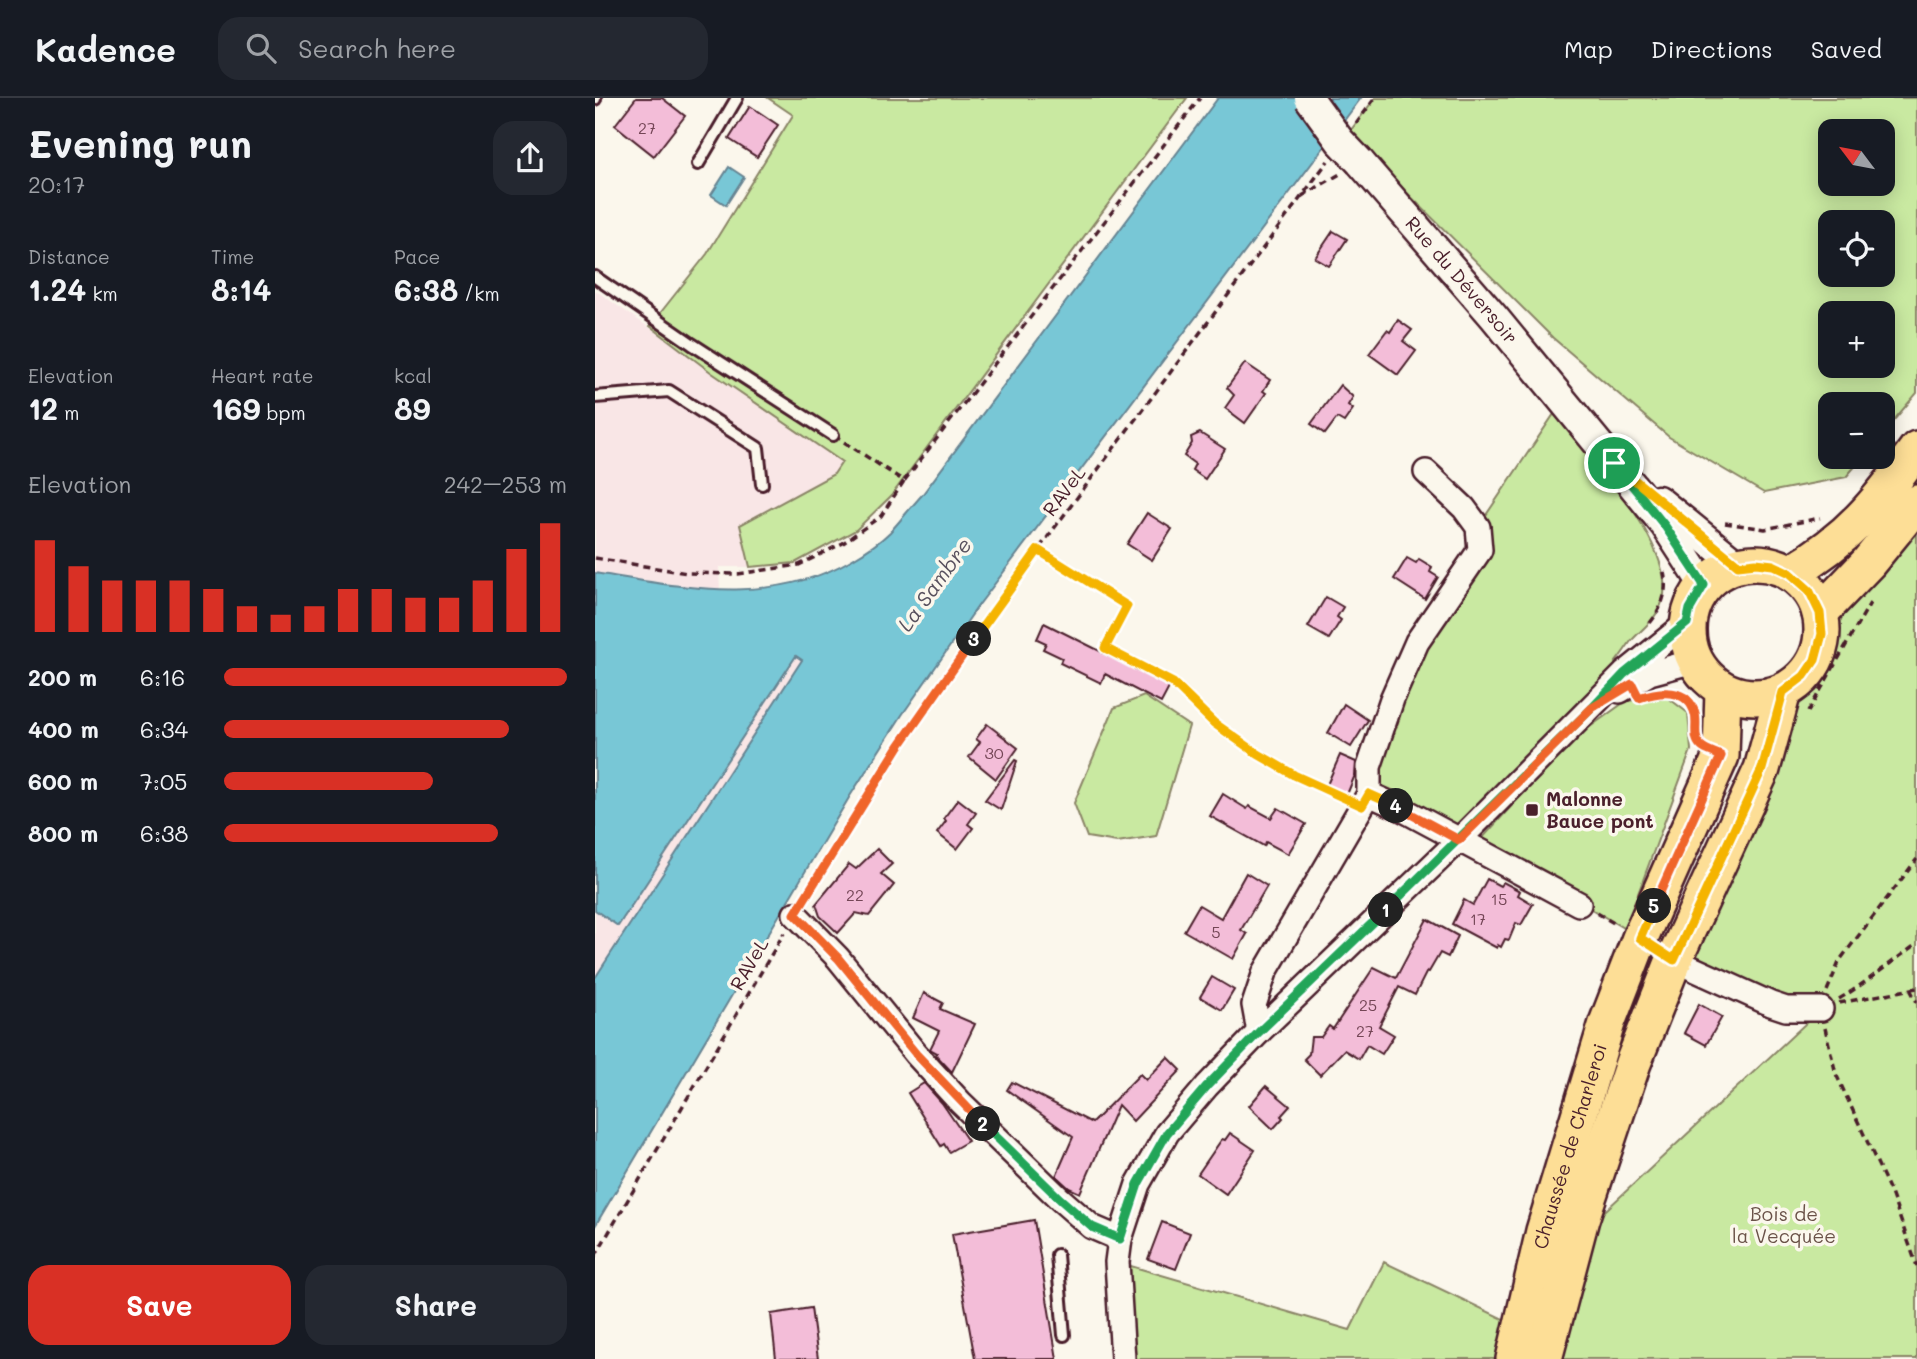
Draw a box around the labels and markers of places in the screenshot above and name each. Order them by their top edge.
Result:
pin [1584,433,1644,493]
pin: 3 [957,622,991,656]
place label: Malonne Bauce pont [1546,786,1654,833]
pin: 4 [1379,788,1413,824]
marker: Malonne Bauce pont [1524,802,1540,818]
pin: 5 [1637,888,1671,924]
pin: 1 [1369,892,1403,928]
pin: 2 [965,1107,1001,1142]

